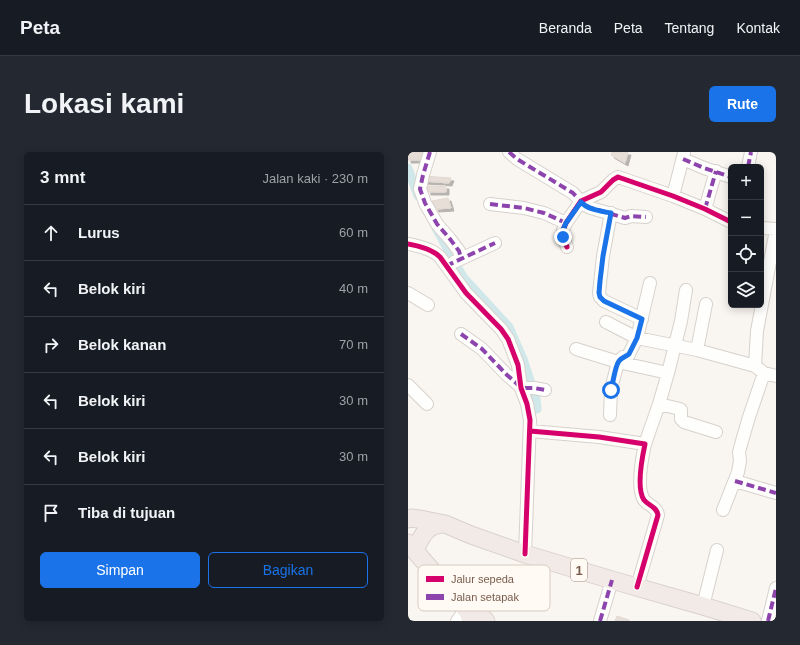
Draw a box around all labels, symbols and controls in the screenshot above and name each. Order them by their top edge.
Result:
text: Peta [20,17,60,38]
text: Beranda [539,20,592,36]
text: Peta [614,20,643,36]
text: Tentang [665,20,714,36]
text: Kontak [736,20,780,36]
button: Rute [709,86,776,122]
text: Lokasi kami [24,88,184,119]
map controls [728,164,764,308]
button: + [728,164,764,200]
text: 3 mnt [40,168,85,187]
text: Jalan kaki · 230 m [263,171,368,186]
button: − [728,200,764,236]
icon: ahead [40,222,62,244]
text: Lurus [78,224,120,241]
text: 60 m [339,225,368,240]
route end [554,228,572,246]
button: locate [728,236,764,272]
button: layers [728,272,764,308]
icon: left [40,278,62,300]
text: Belok kiri [78,280,146,297]
text: 40 m [339,281,368,296]
icon: right [40,334,62,356]
text: Belok kanan [78,336,166,353]
text: 70 m [339,337,368,352]
route start [602,381,620,399]
icon: left [40,390,62,412]
text: Belok kiri [78,392,146,409]
text: 30 m [339,393,368,408]
icon: left [40,446,62,468]
text: Belok kiri [78,448,146,465]
text: 30 m [339,449,368,464]
icon: arrive [40,502,62,524]
text: Tiba di tujuan [78,504,175,521]
button: Simpan [40,552,200,588]
button: Bagikan [208,552,368,588]
road number: 1 [571,559,587,581]
legend [418,565,550,611]
text: Jalur sepeda [451,573,515,585]
text: Jalan setapak [451,591,519,603]

